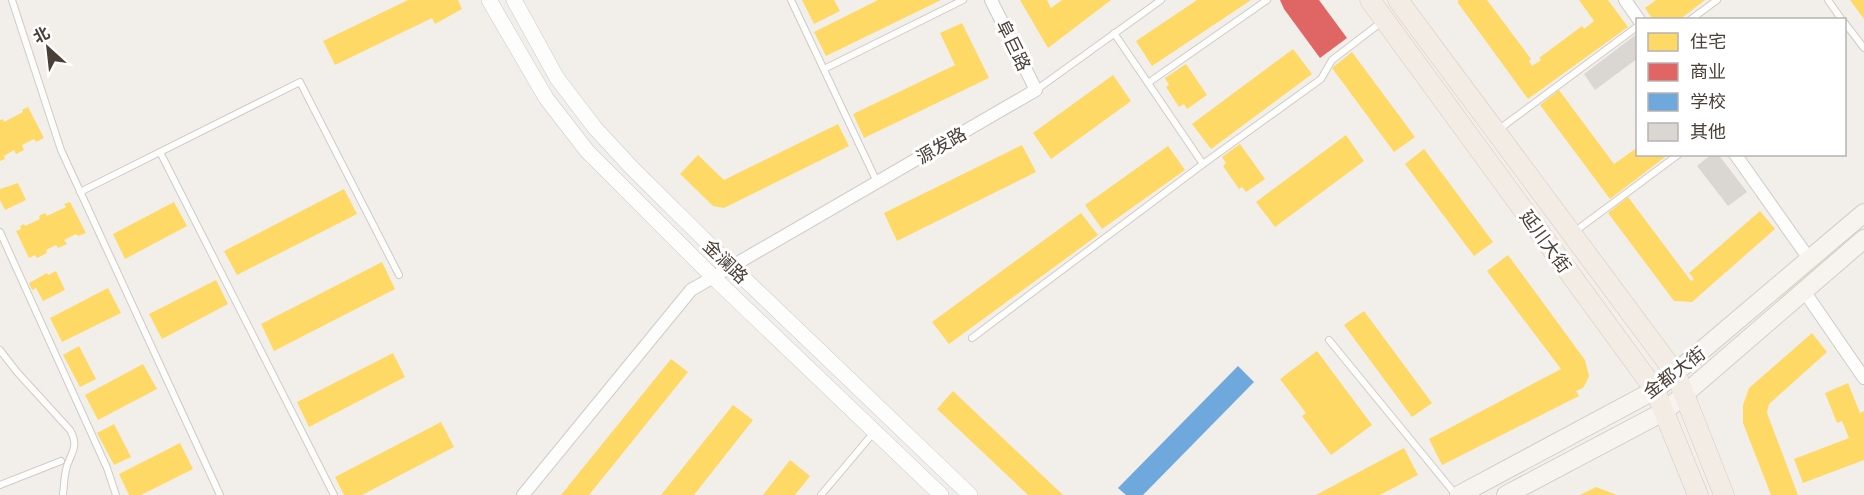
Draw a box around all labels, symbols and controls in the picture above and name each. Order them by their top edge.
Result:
street label: 阜巨路 [992,16,1036,74]
north arrow [18,18,78,78]
legend [1636,18,1846,156]
text: 北 [30,22,52,46]
text: 住宅 [1690,30,1726,52]
text: 商业 [1690,60,1726,82]
text: 学校 [1690,90,1726,112]
text: 其他 [1690,120,1726,142]
street label: 源发路 [912,122,970,168]
street label: 延川大街 [1516,205,1576,277]
street label: 金澜路 [699,234,753,288]
street label: 金都大街 [1639,342,1709,402]

